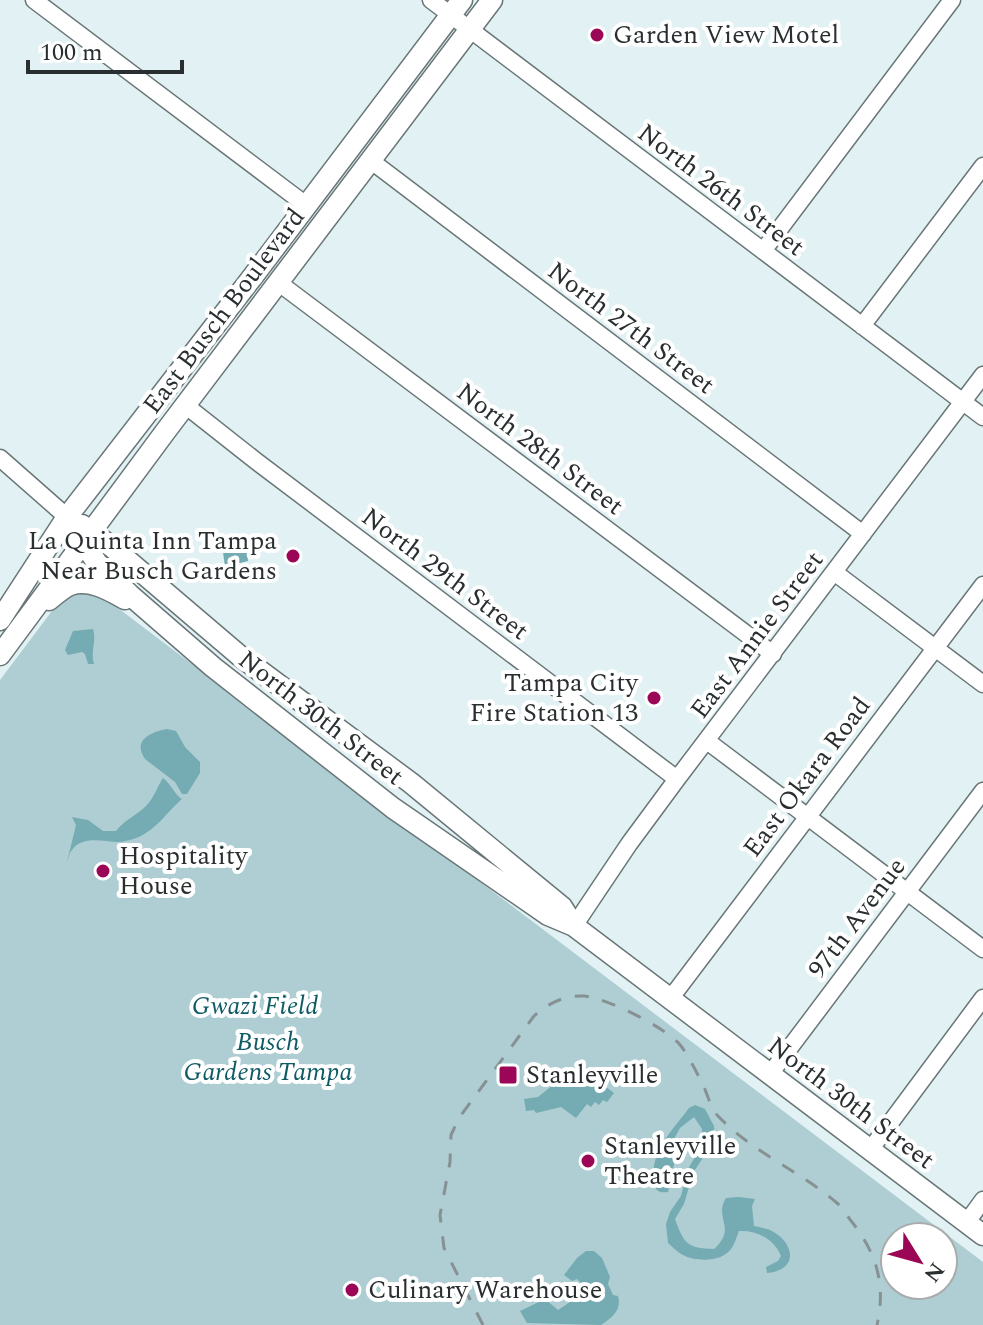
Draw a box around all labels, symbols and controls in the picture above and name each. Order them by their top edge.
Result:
place label: Garden View Motel [613,15,839,55]
scale bar [28,24,182,74]
marker: Garden View Motel [588,26,606,44]
text: 100 m [40,35,103,71]
street label: North 26th Street [629,114,813,266]
street label: East Busch Boulevard [133,199,315,423]
street label: North 27th Street [539,252,723,404]
street label: North 28th Street [448,373,632,525]
street label: North 29th Street [353,498,537,650]
place label: La Quinta Inn Tampa Near Busch Gardens [28,521,277,591]
street label: East Annie Street [680,543,834,727]
marker: La Quinta Inn Tampa Near Busch Gardens [284,547,302,565]
street label: North 30th Street [229,640,413,796]
place label: Tampa City Fire Station 13 [470,663,640,733]
street label: East Okara Road [733,688,881,866]
marker: Tampa City Fire Station 13 [645,689,663,707]
place label: Hospitality House [119,836,249,906]
street label: 97th Avenue [798,849,916,987]
marker: Hospitality House [94,862,112,880]
park label: Gwazi Field [192,986,318,1026]
park label: Busch Gardens Tampa [183,1022,353,1092]
street label: North 30th Street [759,1027,943,1179]
place label: Stanleyville [526,1055,658,1095]
marker: Stanleyville [497,1064,519,1086]
place label: Stanleyville Theatre [604,1126,736,1196]
marker: Stanleyville Theatre [579,1152,597,1170]
north arrow [879,1221,959,1301]
text: N [915,1255,952,1289]
place label: Culinary Warehouse [368,1270,602,1310]
marker: Culinary Warehouse [343,1281,361,1299]

